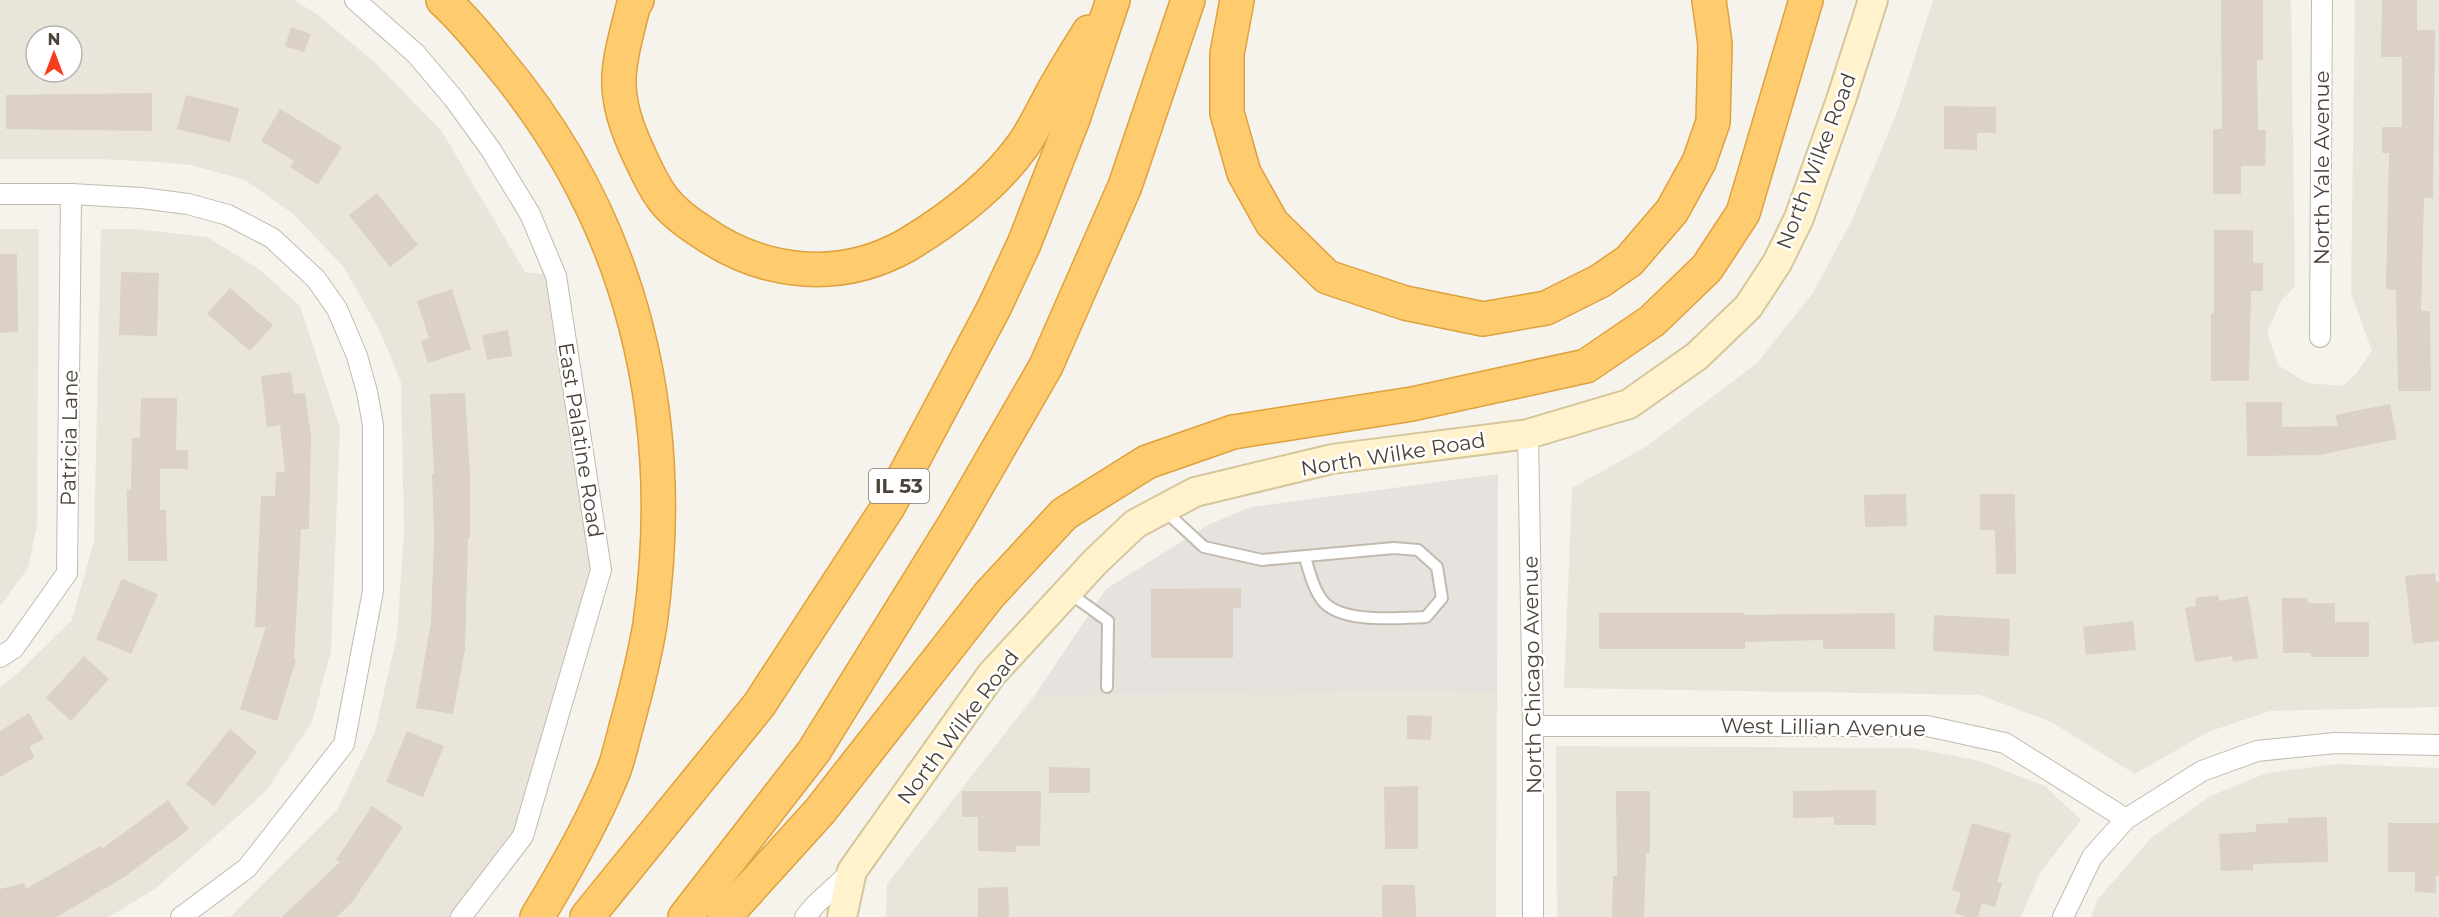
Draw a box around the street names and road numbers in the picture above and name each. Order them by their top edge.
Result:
street label: North Wilke Road [1771,69,1861,253]
street label: North Yale Avenue [2309,71,2334,265]
street label: East Palatine Road [553,341,609,539]
street label: Patricia Lane [55,370,83,506]
street label: North Wilke Road [1299,427,1487,481]
road number: IL 53 [869,469,929,503]
street label: North Chicago Avenue [1517,556,1547,794]
street label: North Wilke Road [892,645,1024,809]
street label: West Lillian Avenue [1720,713,1926,741]

